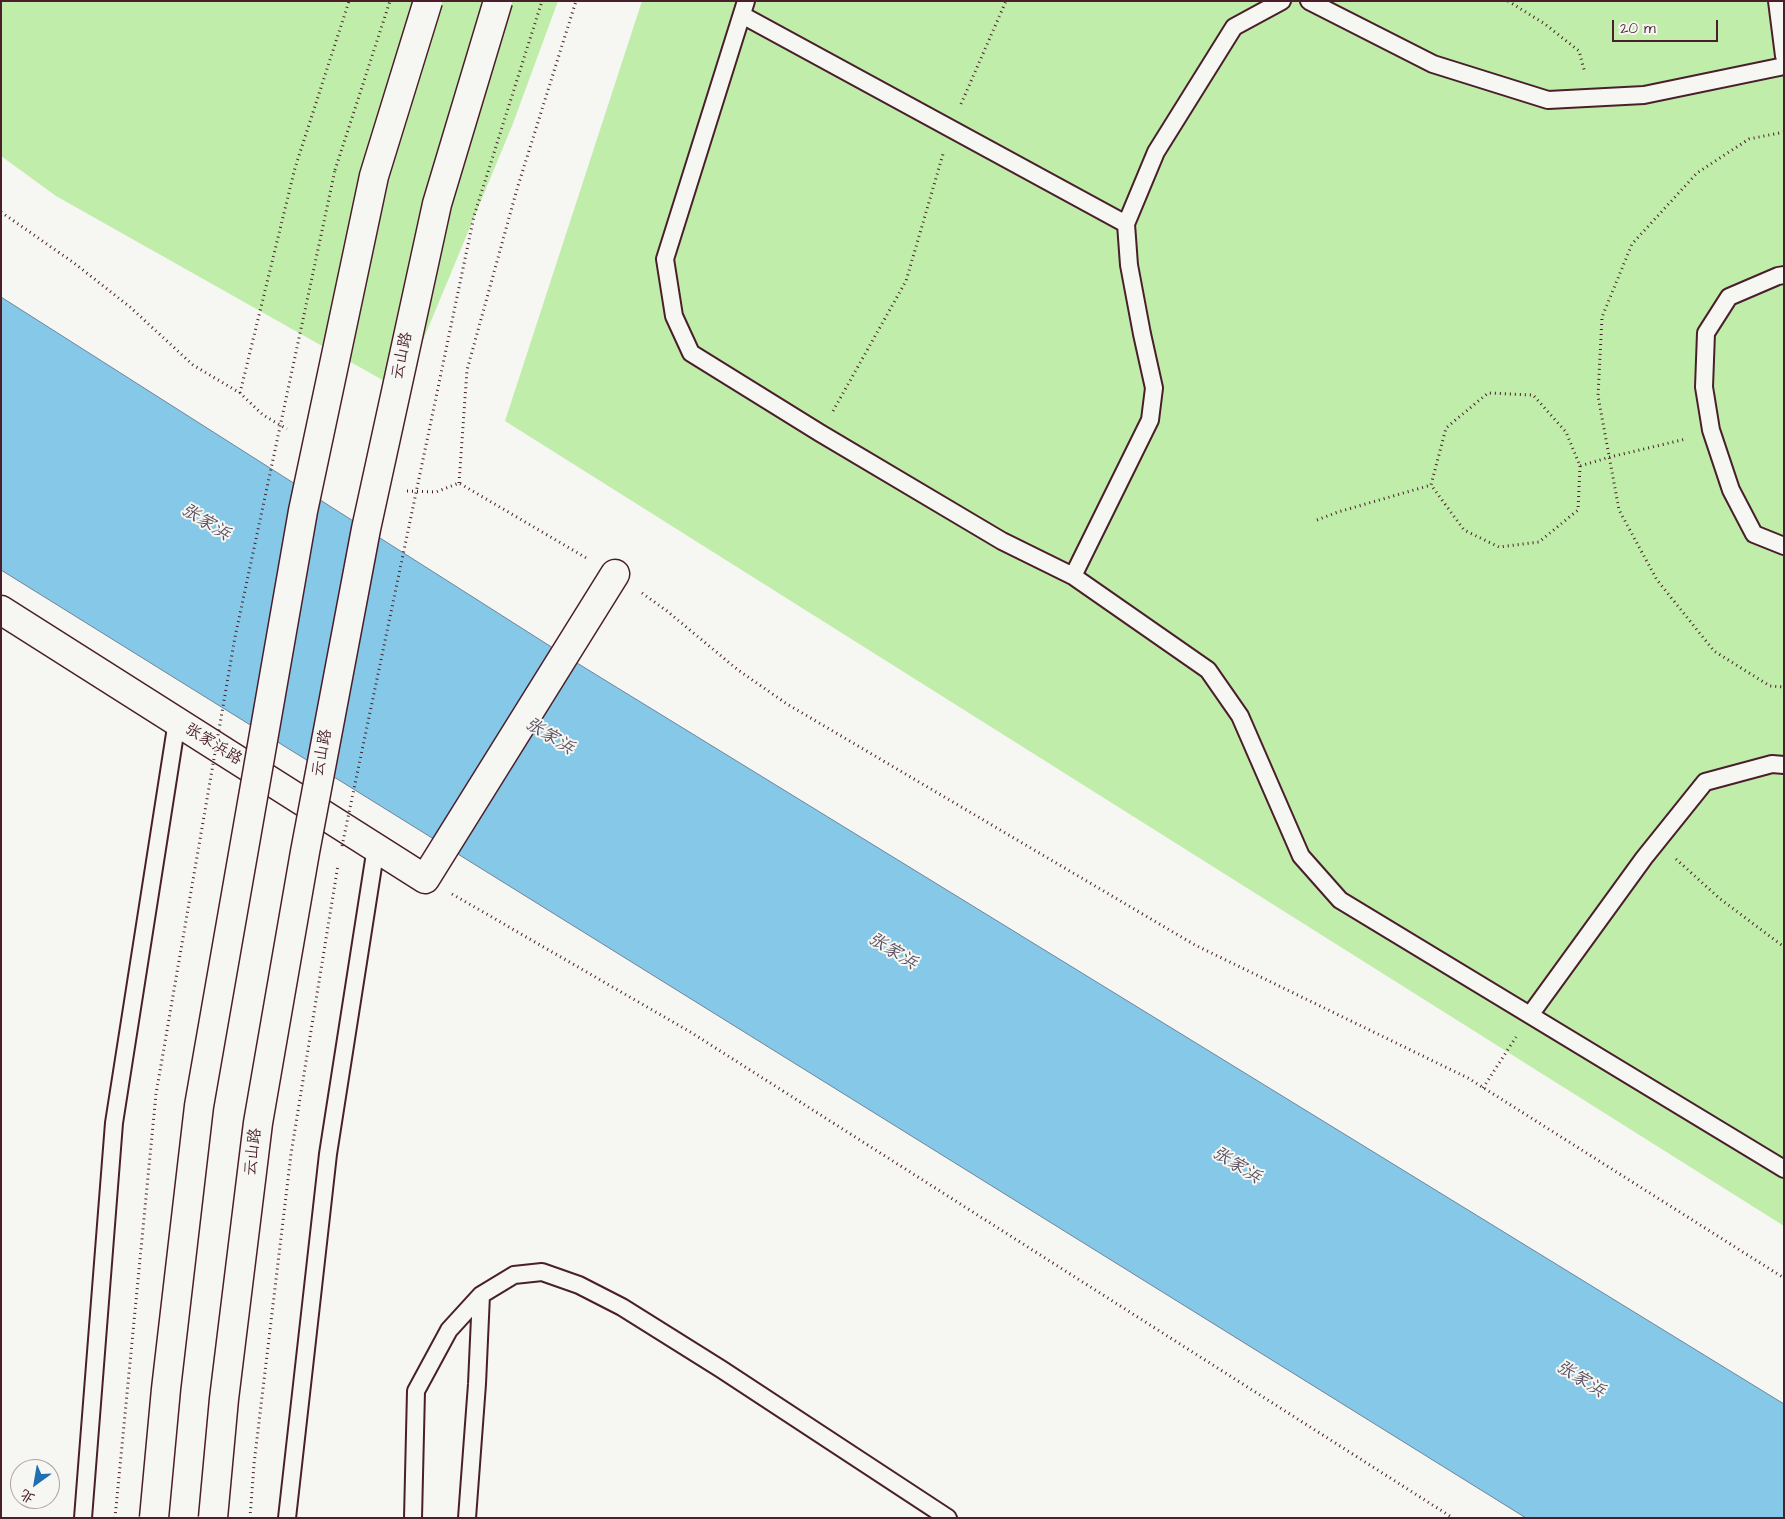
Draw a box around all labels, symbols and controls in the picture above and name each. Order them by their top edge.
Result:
scale bar [1615,10,1721,42]
text: 20 m [1620,18,1656,39]
street label: 云山路 [389,331,417,381]
water label: 张家浜 [176,500,234,546]
water label: 张家浜 [520,714,578,760]
street label: 张家浜路 [181,720,245,770]
street label: 云山路 [309,728,337,778]
water label: 张家浜 [863,929,921,975]
street label: 云山路 [242,1127,266,1177]
water label: 张家浜 [1207,1143,1265,1189]
water label: 张家浜 [1551,1357,1609,1403]
north arrow [10,1459,60,1509]
text: 北 [16,1484,39,1508]

